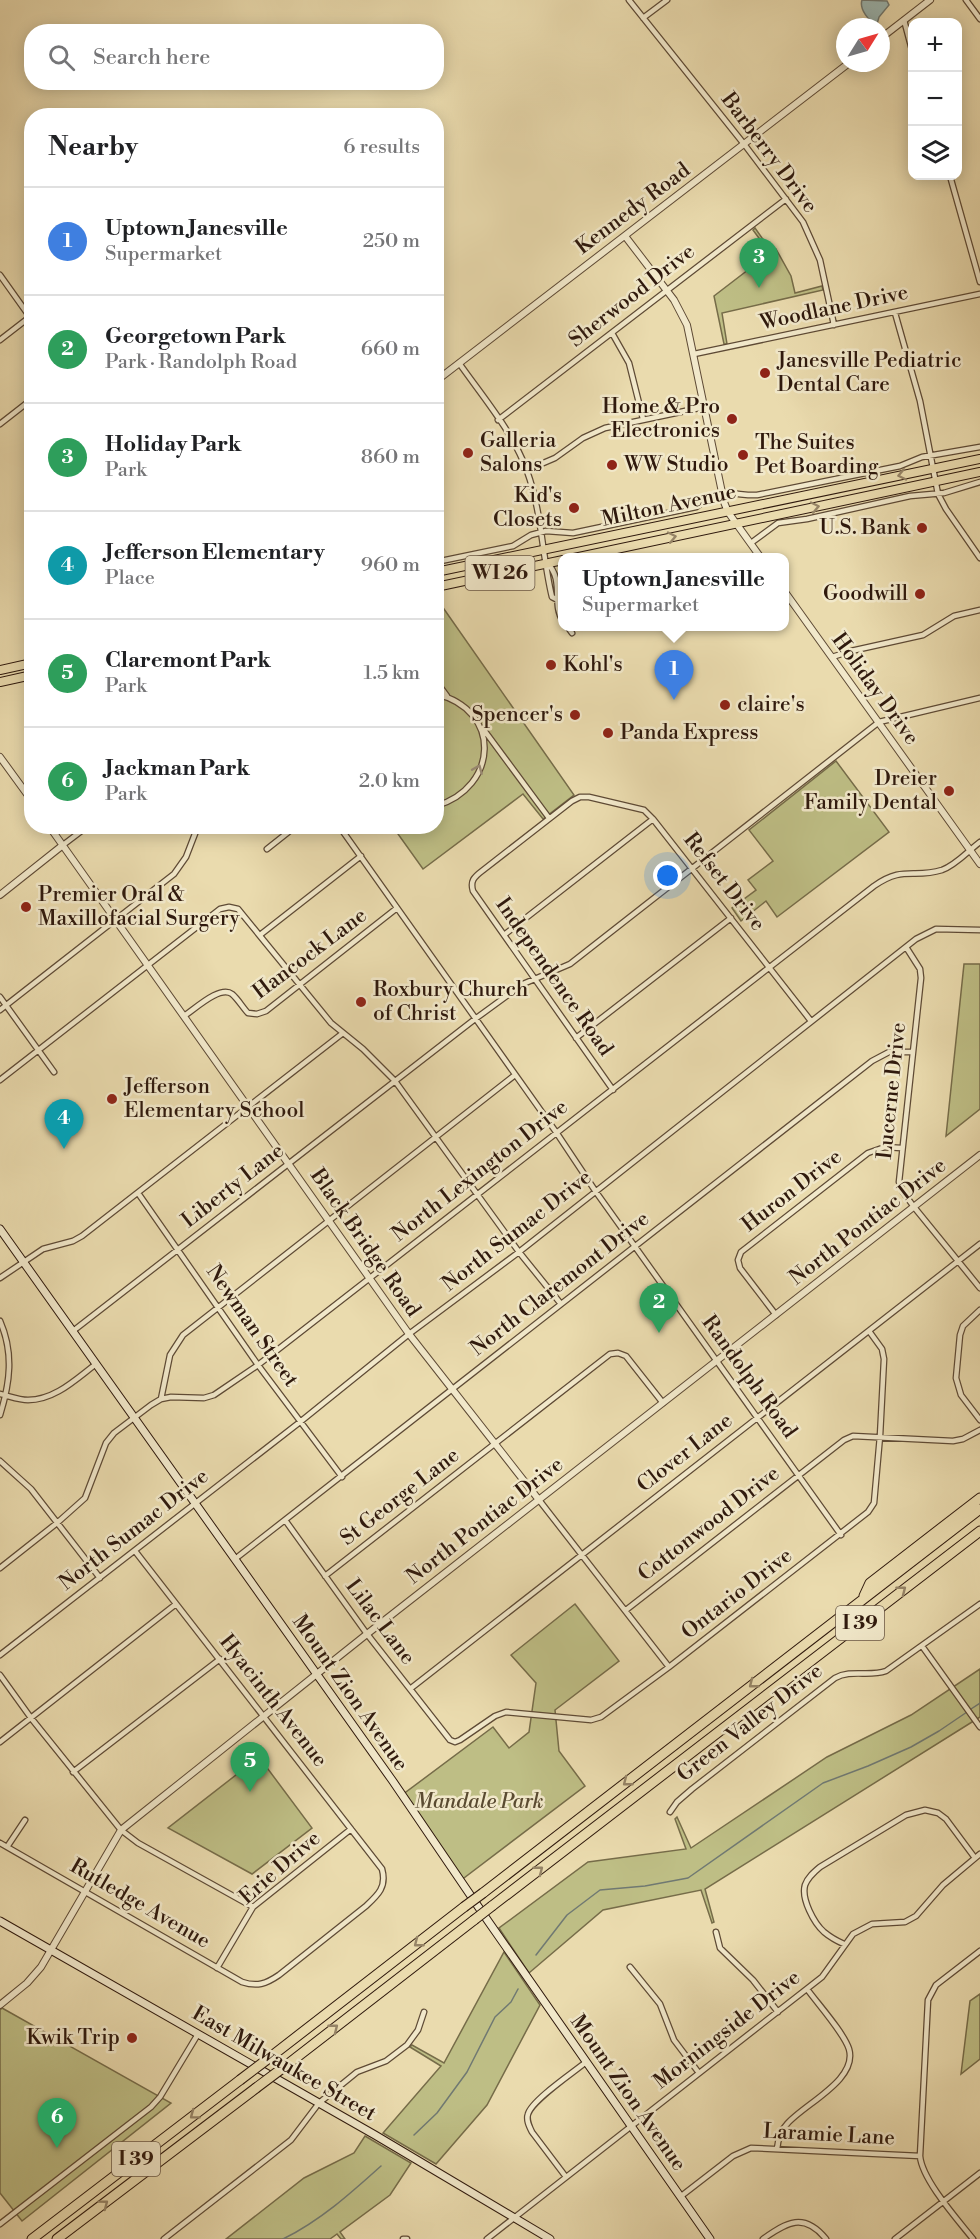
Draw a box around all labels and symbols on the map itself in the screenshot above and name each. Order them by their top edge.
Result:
north arrow [836,18,890,72]
street label: Barberry Drive [715,87,823,218]
street label: Kennedy Road [571,157,696,261]
pin: 3 [740,238,778,288]
street label: Sherwood Drive [564,239,700,353]
street label: Woodlane Drive [757,280,911,337]
place label: Janesville Pediatric Dental Care [776,348,962,398]
marker: Janesville Pediatric Dental Care [758,366,772,380]
place label: Home & Pro Electronics [602,394,720,444]
marker: Home & Pro Electronics [725,412,739,426]
place label: Galleria Salons [480,428,557,478]
place label: The Suites Pet Boarding [755,430,879,480]
marker: Galleria Salons [461,446,475,460]
marker: The Suites Pet Boarding [736,448,750,462]
place label: WW Studio [623,452,729,478]
marker: WW Studio [605,458,619,472]
one-way arrow [897,468,907,481]
street label: Milton Avenue [599,479,739,533]
place label: Kid's Closets [493,483,562,533]
marker: Kid's Closets [567,501,581,515]
one-way arrow [810,501,820,514]
place label: U.S. Bank [819,515,911,541]
marker: U.S. Bank [915,521,929,535]
one-way arrow [667,531,677,544]
road number: WI 26 [466,556,534,590]
place label: Goodwill [823,581,908,607]
marker: Goodwill [913,587,927,601]
street label: Holiday Drive [826,628,924,750]
pin: 1 [654,650,694,700]
place label: Kohl's [563,652,623,678]
marker: Kohl's [544,658,558,672]
place label: claire's [737,692,805,718]
marker: claire's [718,698,732,712]
place label: Spencer's [472,702,563,728]
marker: Spencer's [568,708,582,722]
place label: Panda Express [620,720,758,746]
marker: Panda Express [601,726,615,740]
one-way arrow [471,765,483,776]
place label: Dreier Family Dental [804,766,937,816]
marker: Dreier Family Dental [942,784,956,798]
street label: Refset Drive [678,828,770,936]
your location [653,861,682,890]
place label: Premier Oral & Maxillofacial Surgery [38,882,241,932]
street label: Independence Road [490,893,618,1061]
marker: Premier Oral & Maxillofacial Surgery [19,900,33,914]
street label: Hancock Lane [248,903,372,1005]
place label: Roxbury Church of Christ [373,977,529,1027]
marker: Roxbury Church of Christ [354,995,368,1009]
street label: Lucerne Drive [872,1021,912,1161]
place label: Jefferson Elementary School [123,1074,304,1124]
marker: Jefferson Elementary School [105,1092,119,1106]
street label: North Lexington Drive [387,1094,573,1248]
pin: 4 [44,1100,84,1149]
street label: Liberty Lane [177,1138,289,1234]
street label: Huron Drive [737,1144,847,1238]
street label: North Pontiac Drive [784,1153,952,1291]
street label: Black Bridge Road [304,1163,426,1322]
street label: North Sumac Drive [437,1164,597,1298]
street label: North Claremont Drive [465,1206,655,1362]
street label: Newman Street [200,1260,304,1393]
pin: 2 [640,1284,678,1333]
street label: Randolph Road [696,1310,802,1444]
street label: Clover Lane [632,1408,738,1498]
street label: St George Lane [335,1442,465,1552]
street label: North Pontiac Drive [401,1452,569,1590]
street label: Cottonwood Drive [633,1461,785,1587]
street label: North Sumac Drive [54,1463,214,1597]
street label: Ontario Drive [676,1543,798,1645]
street label: Lilac Lane [339,1574,421,1670]
one-way arrow [896,1587,907,1598]
road number: I 39 [836,1606,884,1640]
street label: Mount Zion Avenue [286,1610,414,1776]
street label: Hyacinth Avenue [213,1630,333,1772]
street label: Green Valley Drive [672,1658,828,1788]
one-way arrow [749,1677,760,1688]
pin: 5 [230,1742,270,1792]
one-way arrow [623,1774,634,1785]
park label: Mandale Park [414,1789,544,1815]
street label: Erie Drive [234,1826,326,1910]
street label: Rutledge Avenue [65,1853,215,1955]
one-way arrow [532,1867,543,1878]
one-way arrow [413,1935,424,1946]
street label: Morningside Drive [648,1965,806,2095]
street label: East Milwaukee Street [187,2001,381,2128]
street label: Mount Zion Avenue [564,2010,692,2176]
one-way arrow [328,2024,339,2035]
place label: Kwik Trip [26,2025,120,2051]
marker: Kwik Trip [125,2031,139,2045]
pin: 6 [38,2098,76,2148]
one-way arrow [189,2108,200,2119]
street label: Laramie Lane [762,2119,896,2151]
road number: I 39 [112,2142,160,2176]
one-way arrow [97,2200,108,2211]

